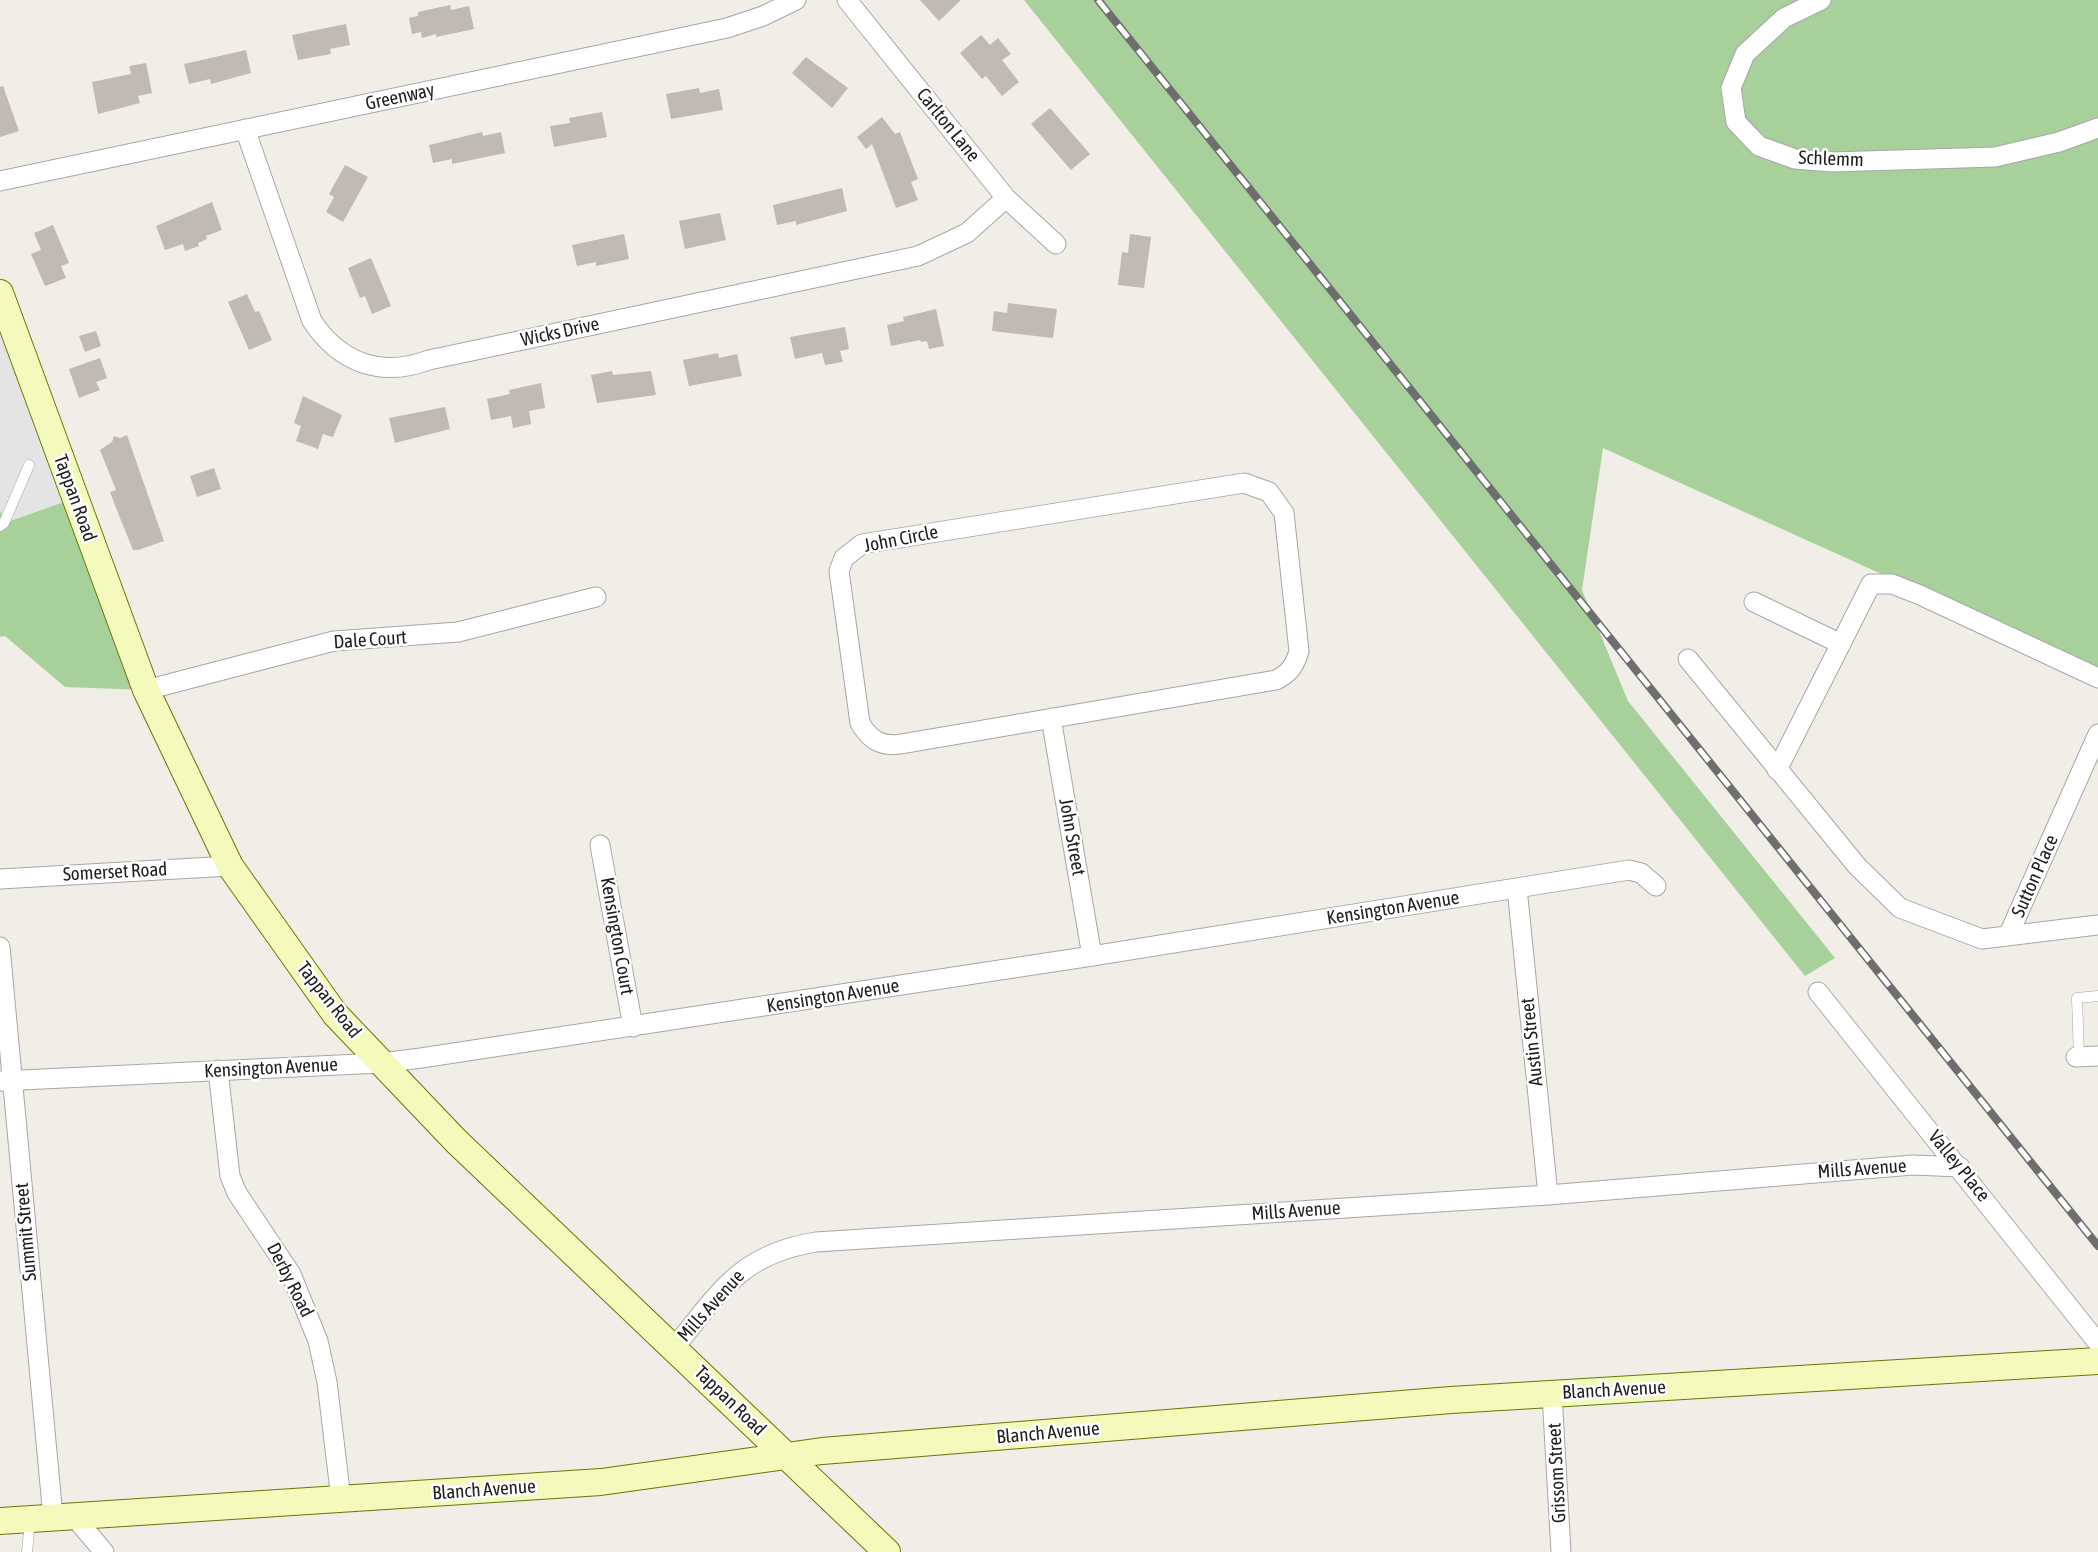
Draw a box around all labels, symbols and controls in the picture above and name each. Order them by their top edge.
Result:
street label: Greenway [363,79,437,115]
street label: Carlton Lane [911,84,985,166]
street label: Schlemm [1798,146,1864,172]
street label: Wicks Drive [519,313,601,351]
street label: Tappan Road [49,451,101,545]
street label: John Circle [862,521,940,557]
street label: Dale Court [333,626,407,654]
street label: John Street [1054,797,1090,877]
street label: Sutton Place [2007,831,2063,921]
street label: Somerset Road [62,858,168,886]
street label: Kensington Court [595,876,639,996]
street label: Kensington Avenue [1325,886,1461,930]
street label: Tappan Road [292,957,366,1043]
street label: Kensington Avenue [765,974,901,1018]
street label: Austin Street [1516,997,1548,1087]
street label: Kensington Avenue [204,1053,338,1083]
street label: Valley Place [1923,1126,1995,1206]
street label: Mills Avenue [1817,1155,1907,1183]
street label: Summit Street [10,1182,42,1282]
street label: Mills Avenue [1251,1197,1341,1225]
street label: Derby Road [262,1239,318,1321]
street label: Mills Avenue [673,1265,749,1347]
street label: Tappan Road [689,1361,771,1441]
street label: Blanch Avenue [1562,1376,1666,1404]
street label: Blanch Avenue [995,1417,1101,1449]
street label: Grissom Street [1543,1422,1571,1524]
street label: Blanch Avenue [432,1475,536,1505]

